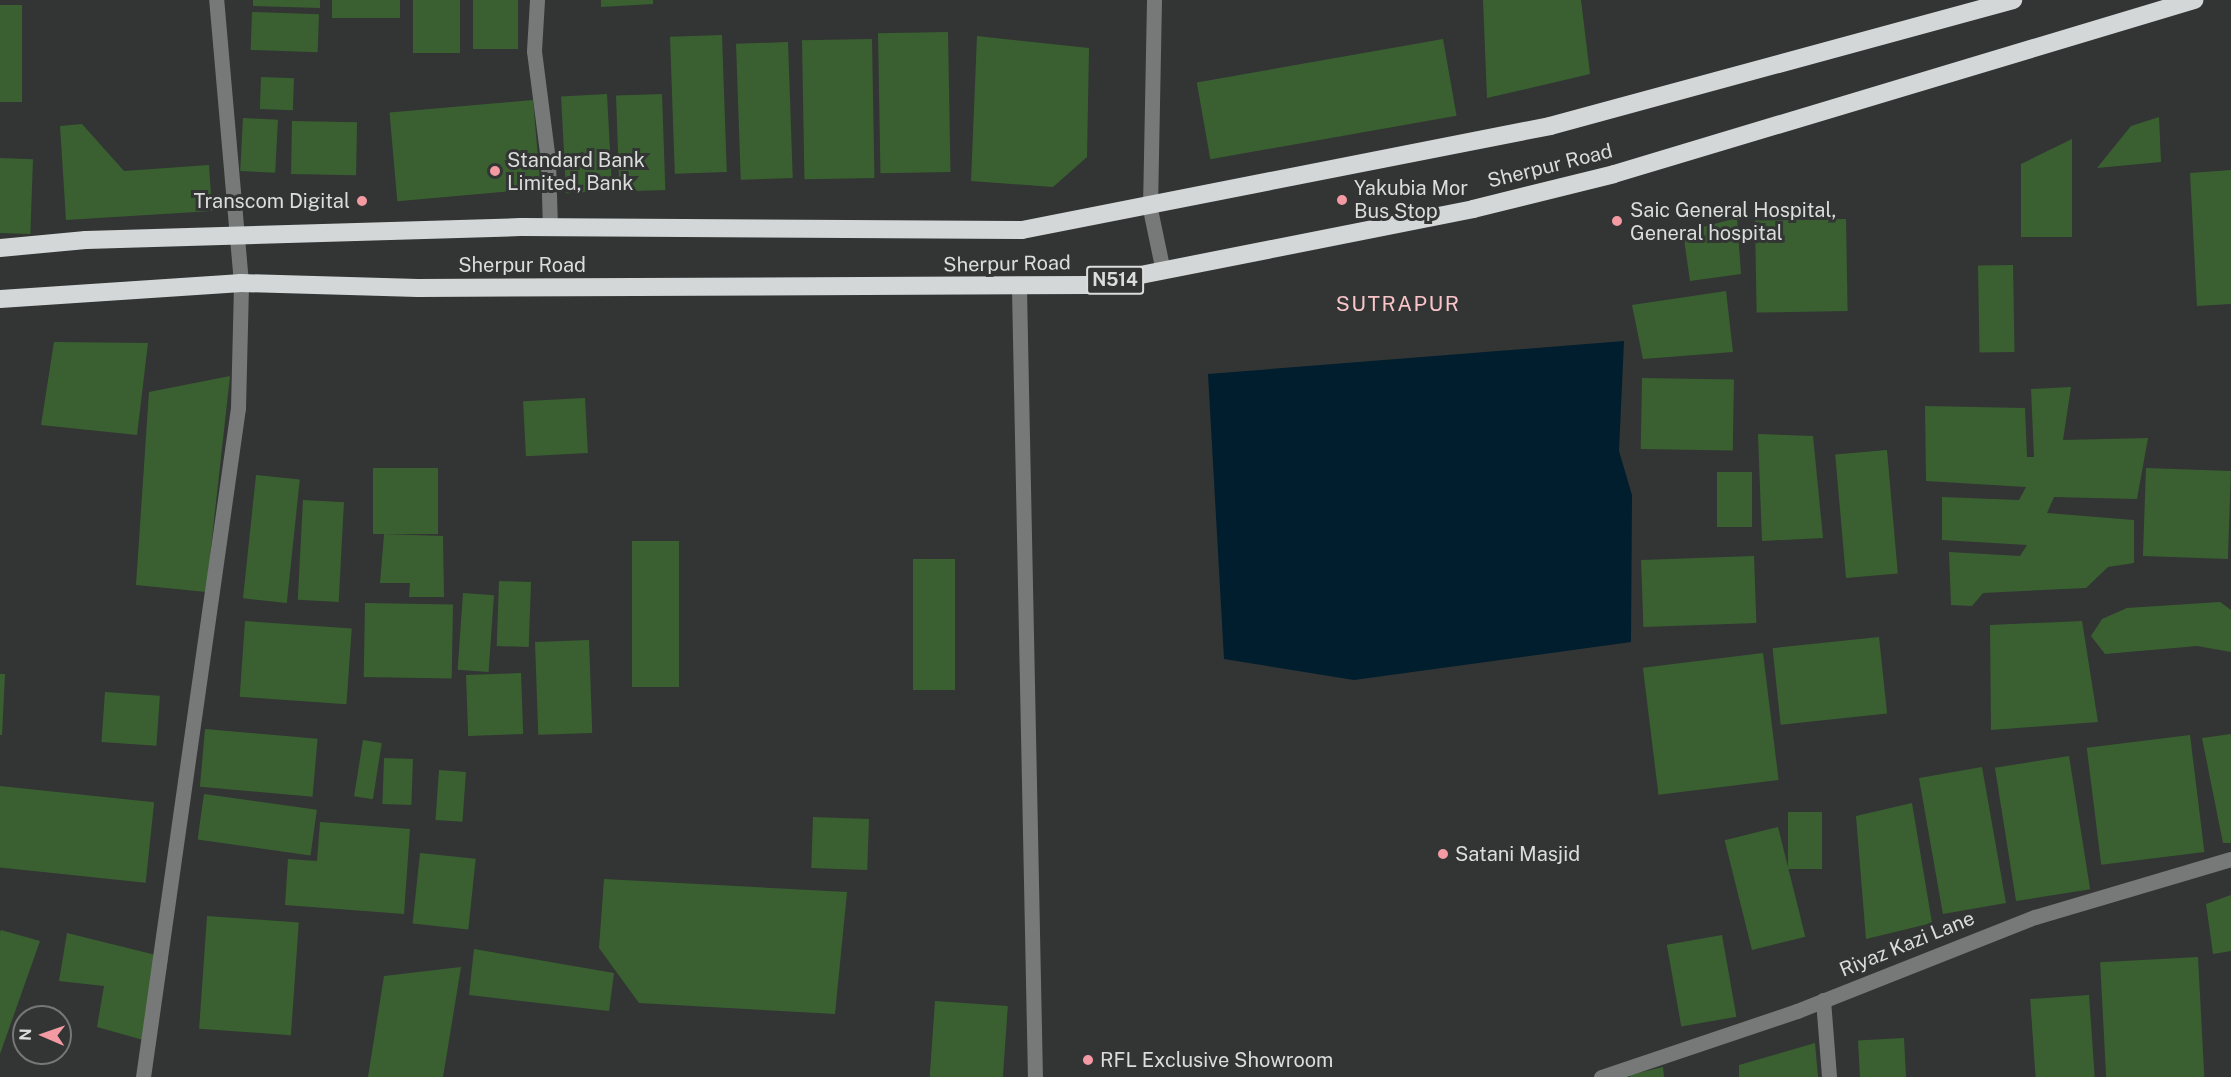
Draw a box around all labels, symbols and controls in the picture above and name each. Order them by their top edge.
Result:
street label: Sherpur Road [1485,139,1615,193]
place label: Standard Bank Limited, Bank [507,148,645,195]
marker: Standard Bank Limited, Bank [488,164,502,178]
place label: Yakubia Mor Bus Stop [1354,176,1468,223]
place label: Transcom Digital [193,189,350,213]
marker: Yakubia Mor Bus Stop [1335,193,1349,207]
marker: Transcom Digital [355,194,369,208]
place label: Saic General Hospital, General hospital [1630,198,1837,245]
marker: Saic General Hospital, General hospital [1608,212,1626,230]
street label: Sherpur Road [943,251,1071,277]
street label: Sherpur Road [458,253,586,277]
road number: N514 [1085,265,1145,295]
district label: SUTRAPUR [1336,291,1460,317]
place label: Satani Masjid [1455,842,1580,866]
marker: Satani Masjid [1436,847,1450,861]
street label: Riyaz Kazi Lane [1836,906,1978,982]
north arrow [12,1005,72,1065]
text: N [16,1028,35,1041]
place label: RFL Exclusive Showroom [1100,1048,1333,1072]
marker: RFL Exclusive Showroom [1081,1053,1095,1067]

